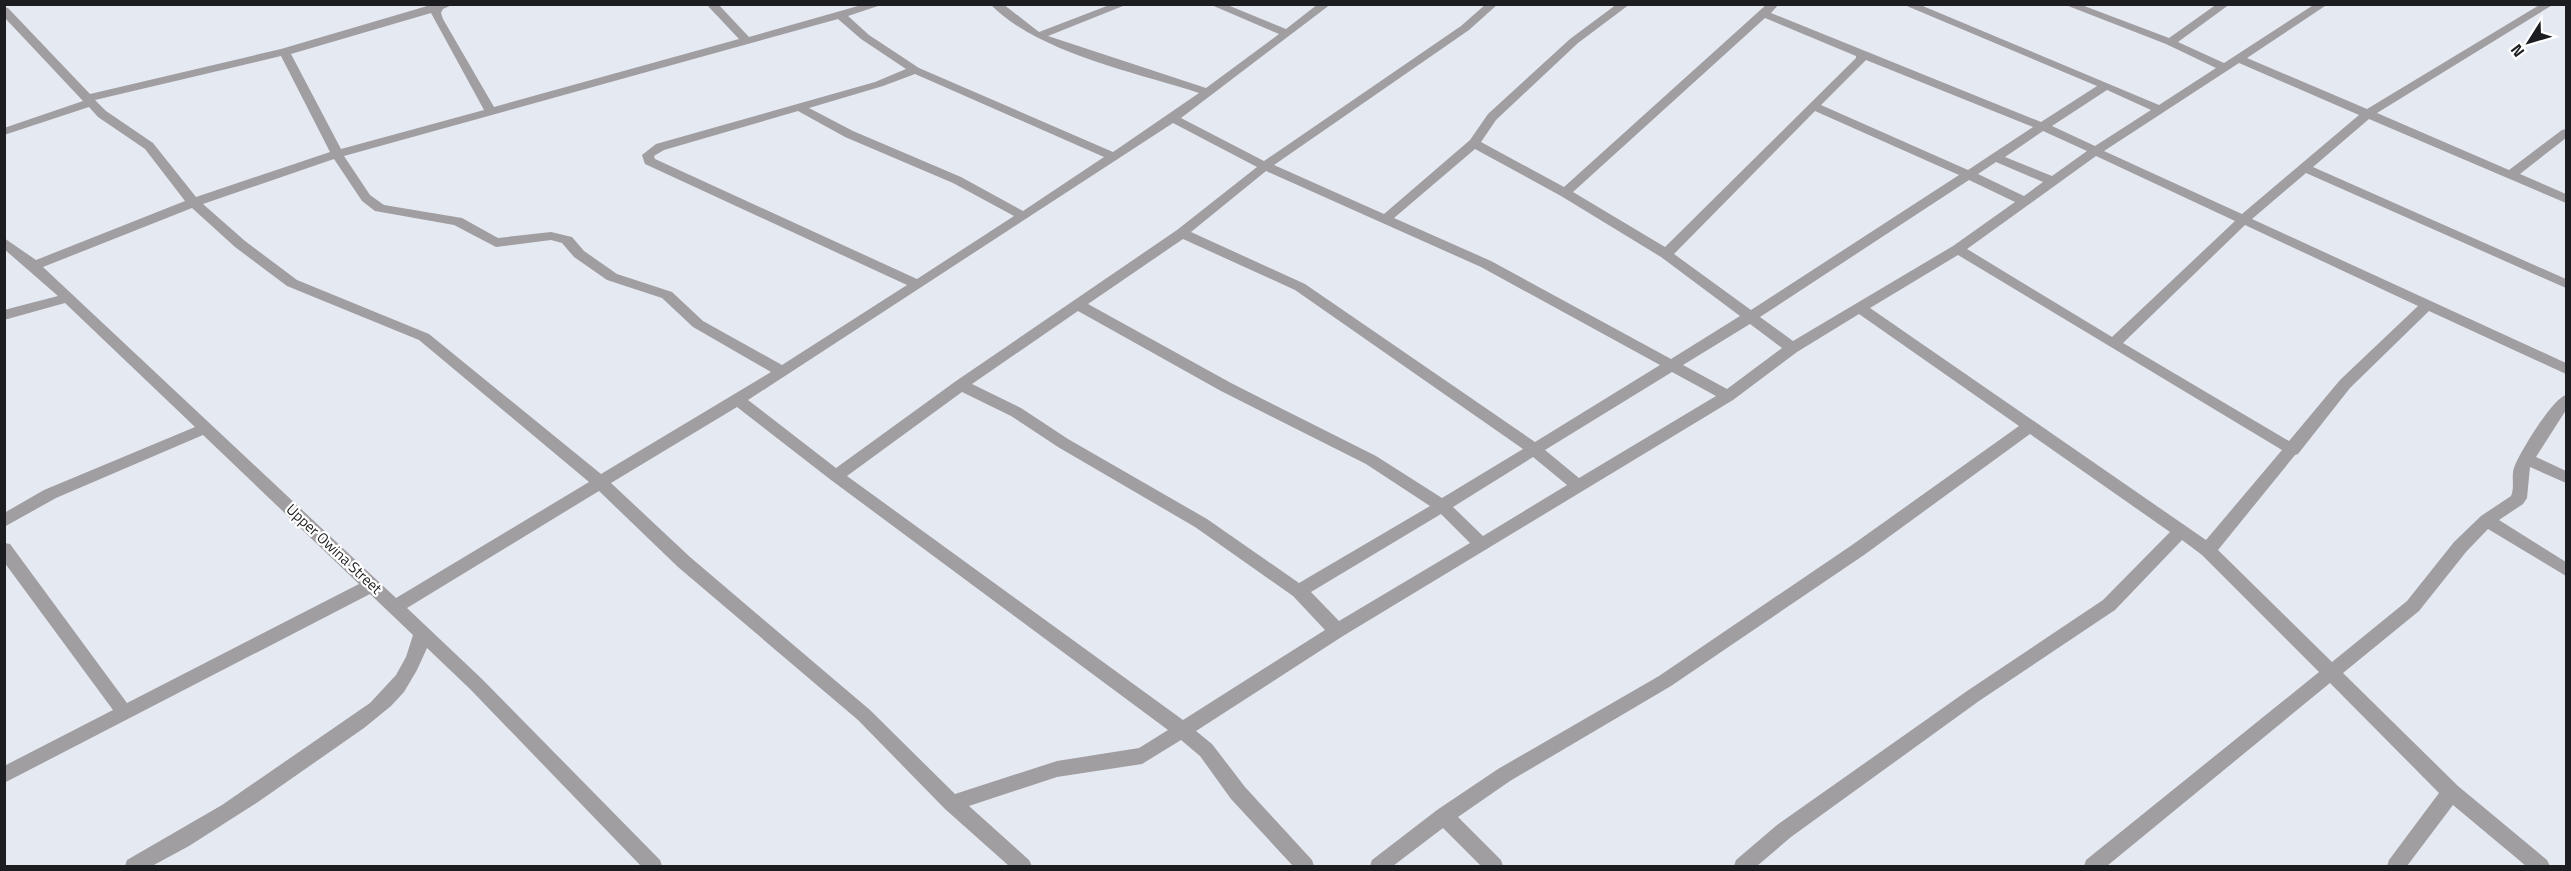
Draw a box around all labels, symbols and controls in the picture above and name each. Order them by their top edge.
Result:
north arrow [2499,12,2559,72]
text: N [2504,39,2530,63]
street label: Upper Owina Street [281,498,388,600]

